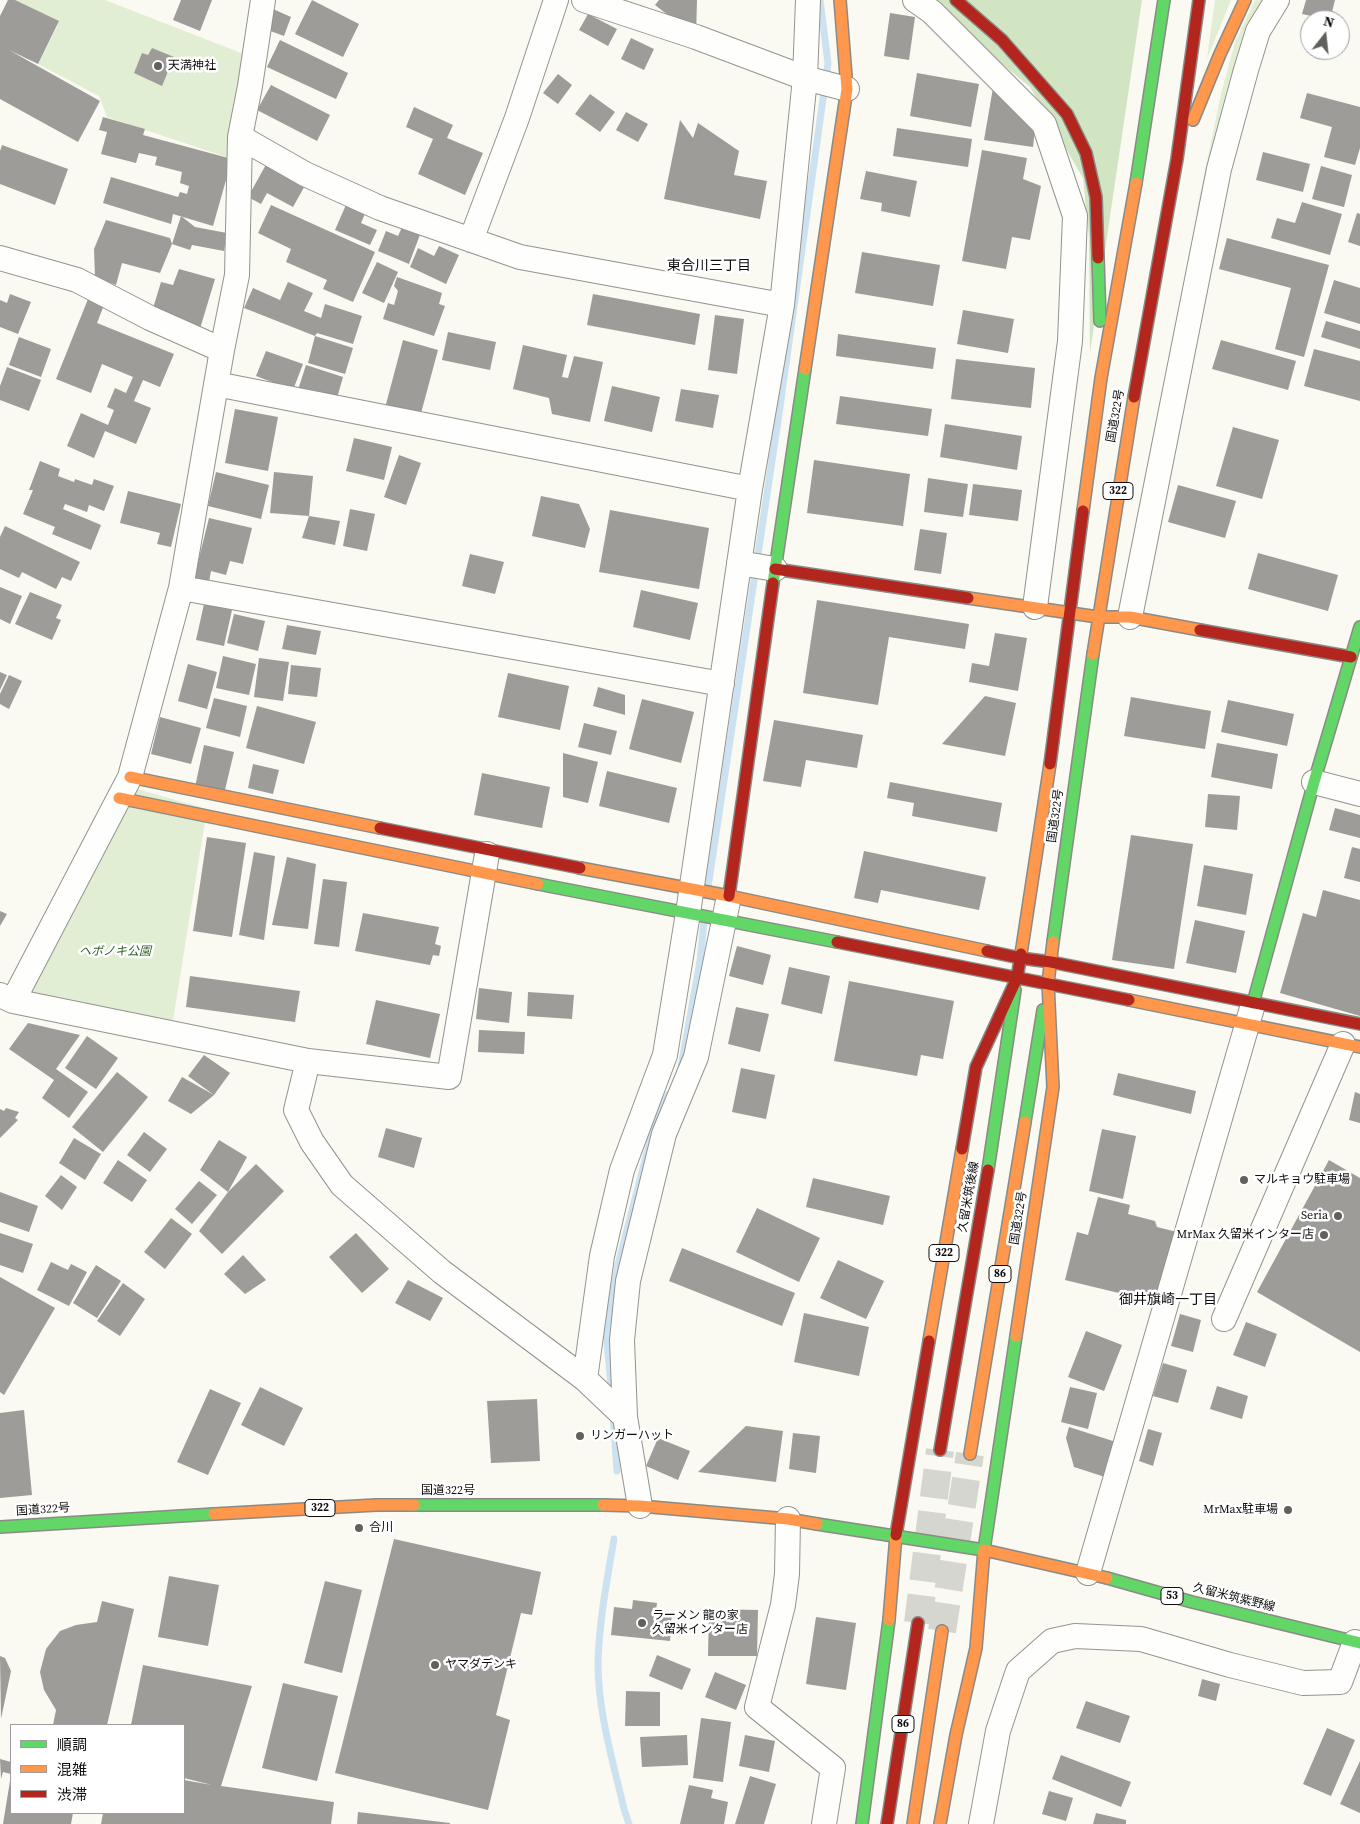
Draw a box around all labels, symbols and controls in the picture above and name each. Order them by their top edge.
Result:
north arrow [1300,10,1350,60]
text: N [1321,11,1337,33]
place label: 天満神社 [168,59,216,73]
marker: 天満神社 [152,60,164,72]
district label: 東合川三丁目 [667,258,751,274]
street label: 国道322号 [1104,388,1128,444]
road number: 322 [1103,482,1133,500]
street label: 国道322号 [1045,788,1067,844]
park label: ヘボノキ公園 [79,945,151,959]
street label: 久留米筑後線 [956,1160,982,1234]
place label: マルキョウ駐車場 [1254,1173,1350,1187]
marker: マルキョウ駐車場 [1238,1174,1250,1186]
street label: 国道322号 [1008,1190,1030,1246]
place label: Seria [1301,1209,1328,1223]
marker: Seria [1332,1210,1344,1222]
place label: MrMax 久留米インター店 [1177,1228,1314,1242]
marker: MrMax 久留米インター店 [1318,1229,1330,1241]
road number: 322 [929,1244,959,1262]
road number: 86 [989,1266,1011,1282]
district label: 御井旗崎一丁目 [1119,1292,1217,1308]
place label: リンガーハット [590,1429,674,1443]
marker: リンガーハット [574,1430,586,1442]
street label: 国道322号 [421,1484,475,1498]
road number: 322 [305,1500,335,1516]
street label: 国道322号 [16,1501,70,1519]
place label: MrMax駐車場 [1203,1503,1278,1517]
marker: MrMax駐車場 [1282,1504,1294,1516]
place label: 合川 [369,1521,393,1535]
marker: 合川 [353,1522,365,1534]
street label: 久留米筑紫野線 [1192,1581,1276,1615]
road number: 53 [1161,1588,1183,1604]
place label: ラーメン 龍の家 久留米インター店 [652,1609,748,1637]
marker: ラーメン 龍の家 久留米インター店 [636,1617,648,1629]
place label: ヤマダデンキ [445,1658,517,1672]
marker: ヤマダデンキ [429,1659,441,1671]
road number: 86 [892,1716,914,1732]
legend [10,1724,185,1814]
text: 順調 [57,1734,87,1755]
text: 混雑 [57,1759,87,1780]
text: 渋滞 [57,1784,87,1805]

